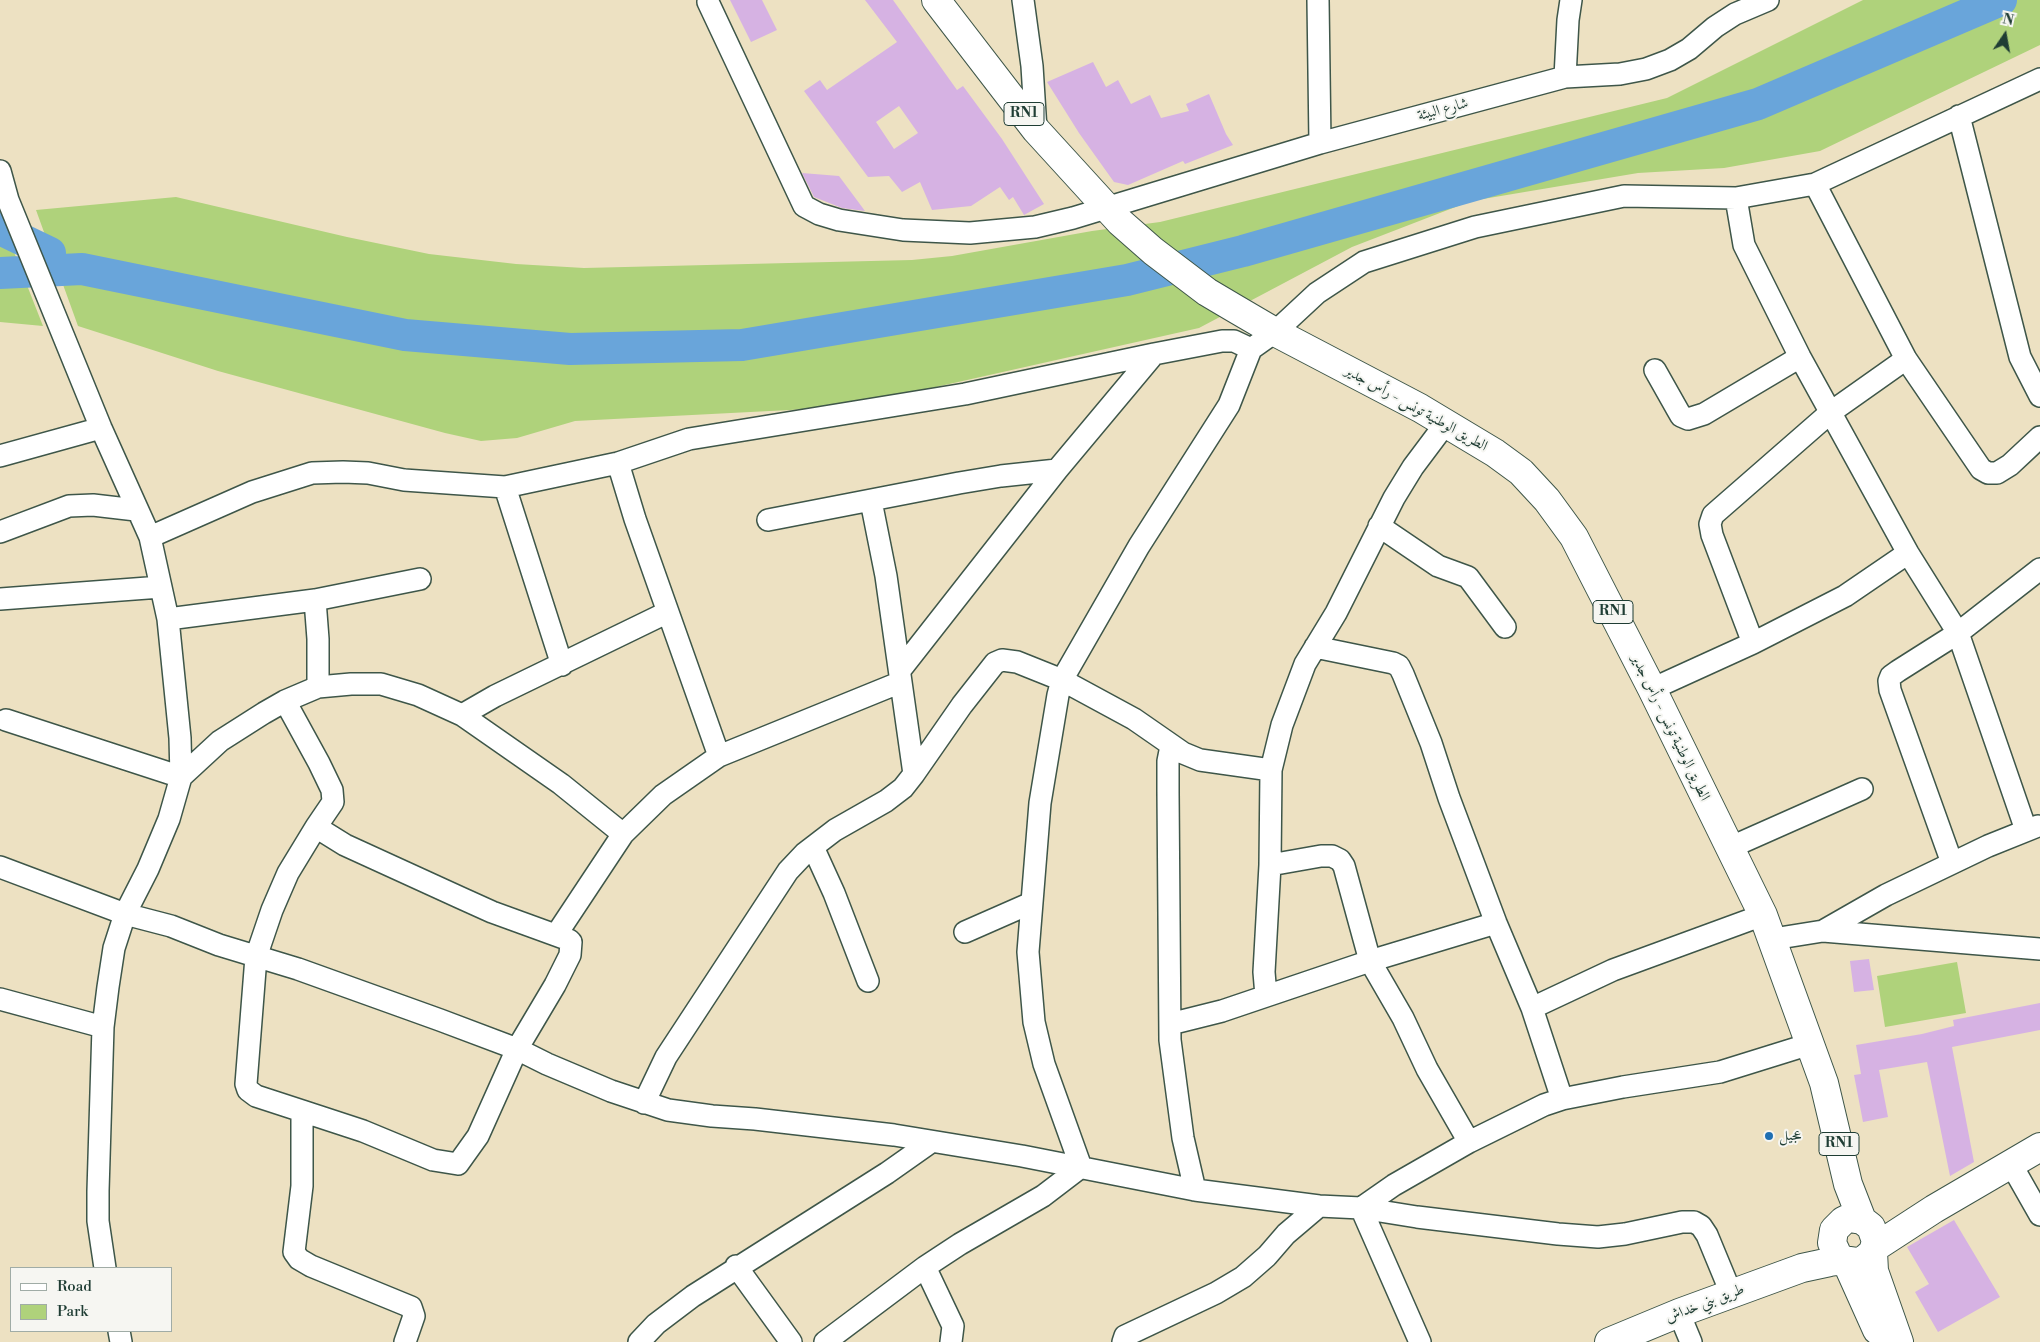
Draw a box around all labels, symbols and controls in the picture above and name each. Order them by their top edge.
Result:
north arrow [1980,10,2030,60]
text: N [2001,10,2015,30]
street label: شارع البيئة [1416,95,1470,125]
road number: RN1 [1004,102,1044,126]
street label: الطريق الوطنية تونس - رأس جدير [1341,362,1491,456]
road number: RN1 [1593,600,1633,624]
street label: الطريق الوطنية تونس - رأس جدير [1627,652,1713,804]
place label: عجيل [1779,1127,1801,1145]
marker: عجيل [1763,1130,1775,1142]
road number: RN1 [1819,1132,1859,1156]
legend [10,1267,172,1332]
text: Road [57,1277,92,1296]
street label: طريق بني خداش [1663,1281,1747,1327]
text: Park [57,1302,88,1321]

